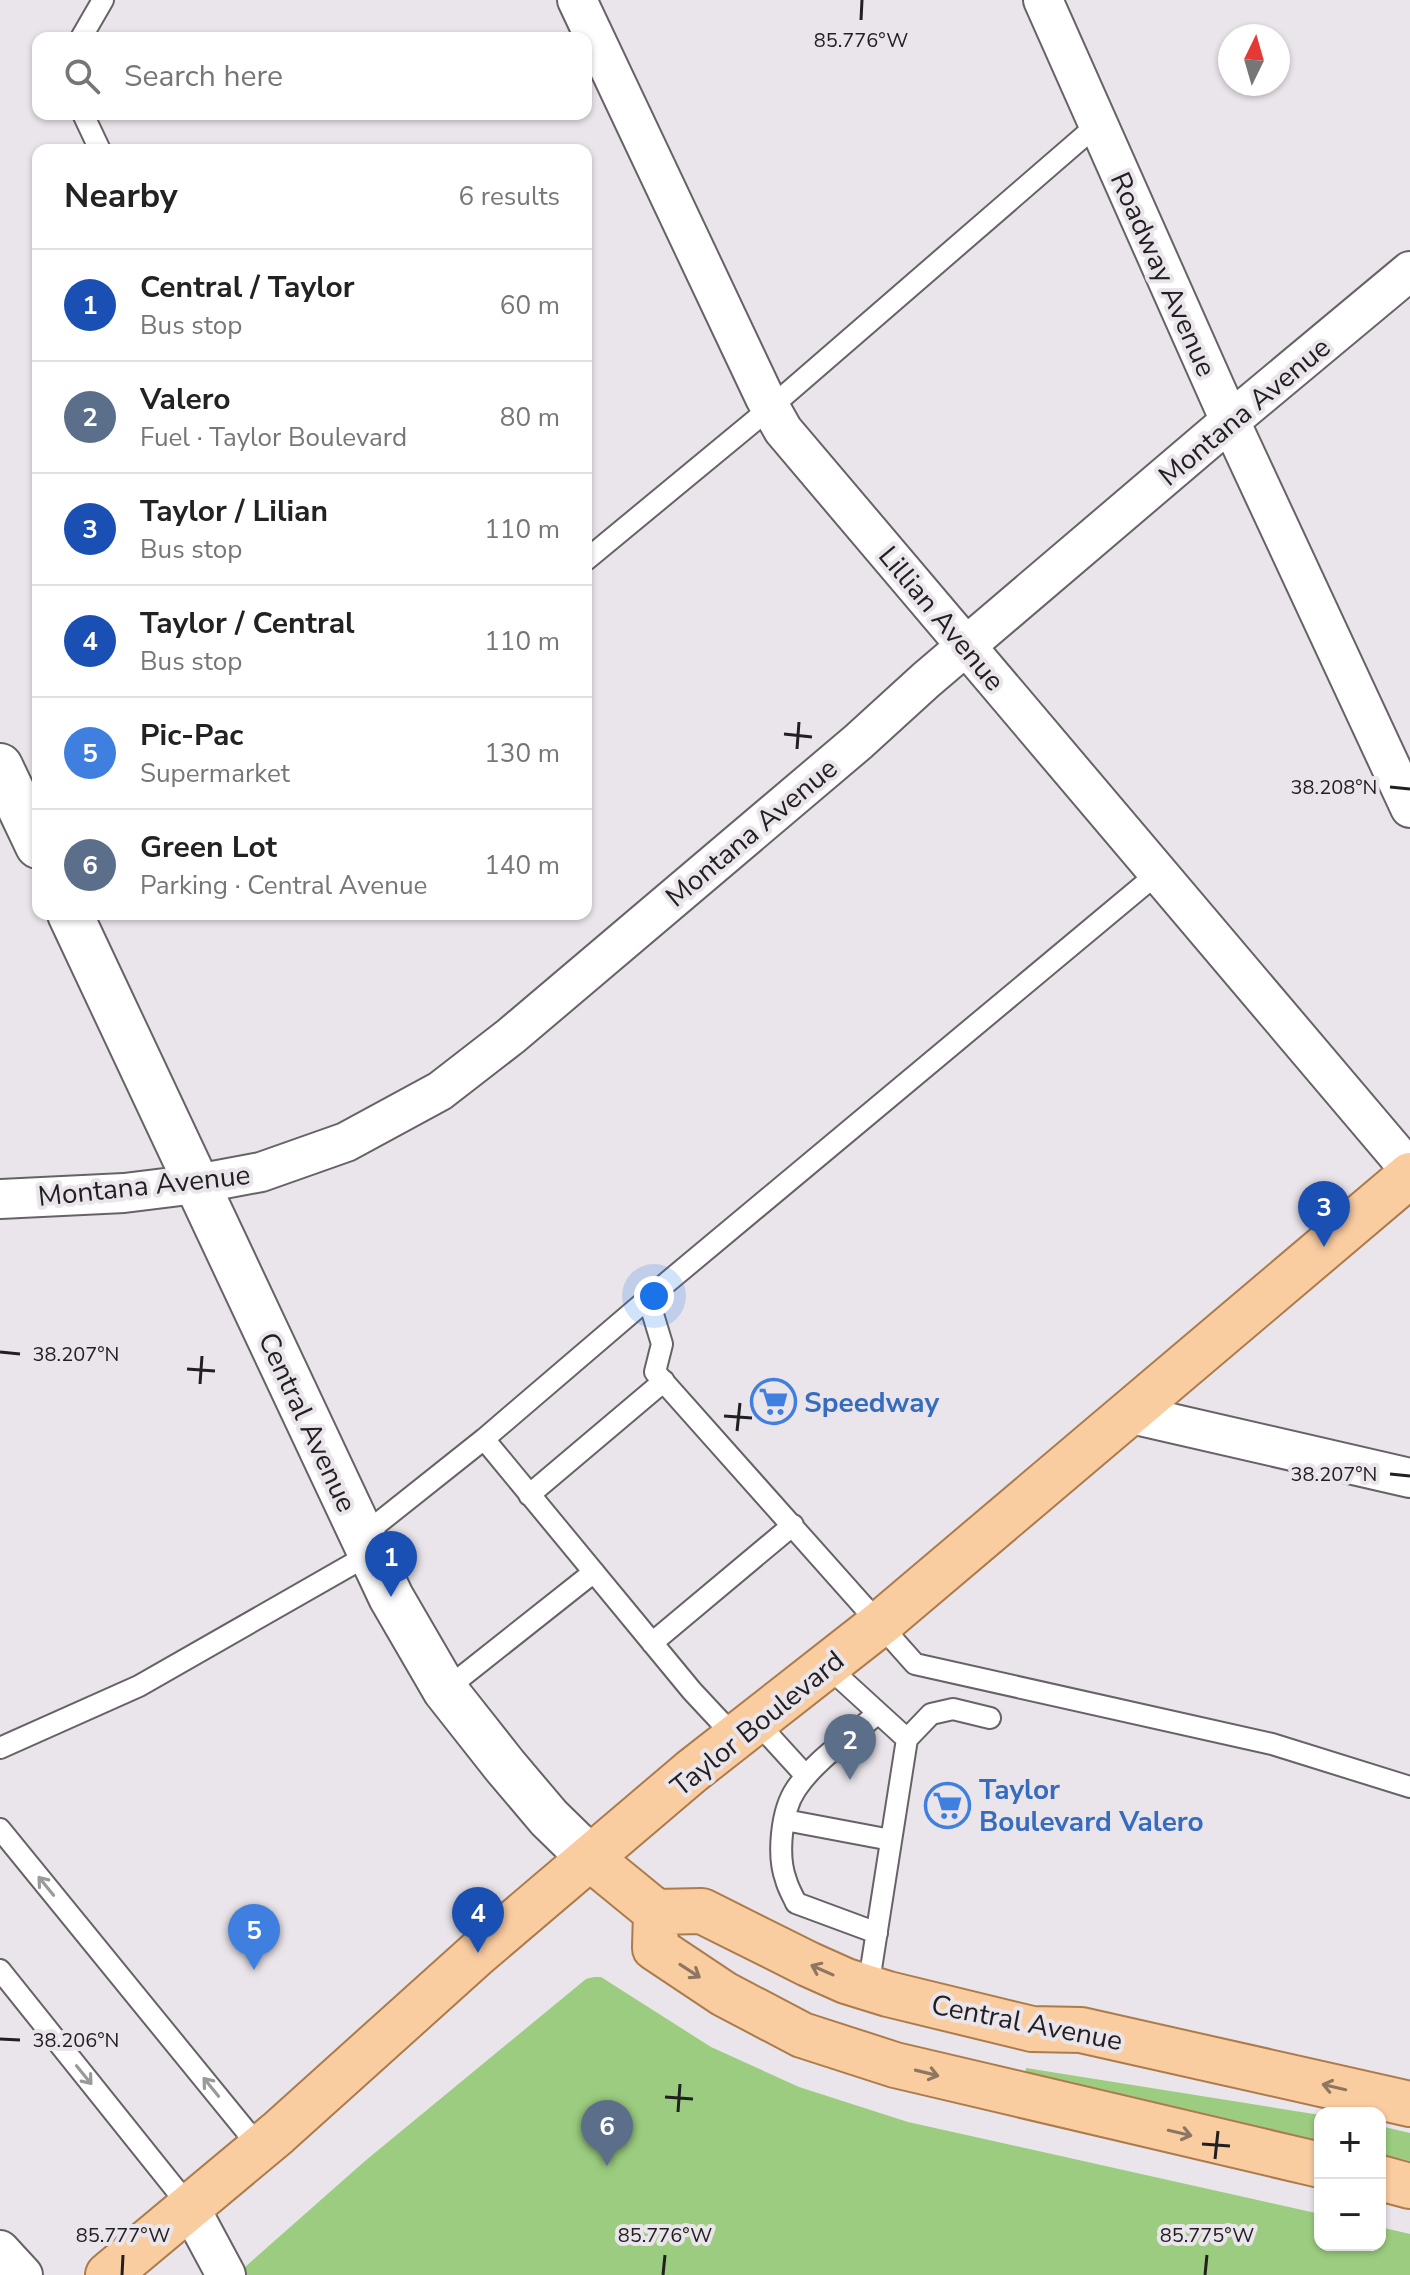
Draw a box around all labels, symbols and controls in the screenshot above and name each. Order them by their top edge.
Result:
north arrow [1218,24,1290,96]
text: 85.776°W [814,27,908,54]
search box [32,32,592,120]
icon: search [60,54,104,98]
text: Search here [124,56,283,97]
street label: Roadway Avenue [1101,166,1225,383]
text: Nearby [64,173,178,219]
text: 6 results [459,179,560,214]
text: Central / Taylor [140,267,355,308]
text: 1 [82,288,98,323]
text: 60 m [500,288,560,323]
text: Bus stop [140,308,242,343]
street label: Montana Avenue [1151,329,1339,495]
text: Valero [140,379,230,420]
text: 2 [82,400,98,435]
text: 80 m [500,400,560,435]
text: Fuel · Taylor Boulevard [140,420,407,455]
text: Taylor / Lilian [140,491,328,532]
text: 3 [82,512,98,547]
text: 110 m [484,512,560,547]
text: Bus stop [140,532,242,567]
street label: Lillian Avenue [869,538,1013,699]
text: Taylor / Central [140,603,355,644]
text: 4 [82,624,98,659]
text: 110 m [484,624,560,659]
text: Bus stop [140,644,242,679]
text: Pic-Pac [140,715,244,756]
text: 5 [82,736,98,771]
text: 130 m [484,736,560,771]
street label: Montana Avenue [658,750,846,916]
text: Supermarket [140,756,290,791]
text: 38.208°N [1291,774,1377,801]
text: Green Lot [140,827,277,868]
text: 6 [82,848,98,883]
text: 140 m [484,848,560,883]
text: Parking · Central Avenue [140,868,427,903]
street label: Montana Avenue [36,1156,252,1216]
pin: 3 [1298,1181,1350,1247]
your location [634,1276,674,1316]
street label: Central Avenue [249,1326,365,1518]
text: 38.207°N [33,1341,119,1368]
supermarket icon: Speedway [749,1378,797,1426]
place label: Speedway [804,1384,939,1422]
text: 38.207°N [1291,1461,1377,1488]
pin: 1 [365,1531,417,1597]
street label: Taylor Boulevard [663,1642,852,1806]
pin: 2 [824,1714,876,1780]
place label: Taylor Boulevard Valero [979,1771,1204,1841]
supermarket icon: Taylor Boulevard Valero [924,1781,972,1829]
one-way arrow [38,1876,55,1897]
pin: 4 [452,1887,504,1953]
pin: 5 [228,1904,280,1970]
one-way arrow [811,1962,835,1977]
one-way arrow [678,1964,701,1980]
street label: Central Avenue [928,1986,1126,2060]
text: 38.206°N [33,2027,119,2054]
one-way arrow [75,2064,93,2085]
one-way arrow [914,2067,939,2082]
one-way arrow [202,2078,220,2098]
one-way arrow [1322,2079,1347,2094]
pin: 6 [581,2100,633,2166]
map controls [1314,2107,1386,2251]
button: + [1314,2107,1386,2179]
one-way arrow [1167,2126,1193,2141]
button: − [1314,2179,1386,2251]
text: 85.777°W [76,2222,170,2249]
text: 85.776°W [618,2222,712,2249]
text: 85.775°W [1160,2222,1254,2249]

